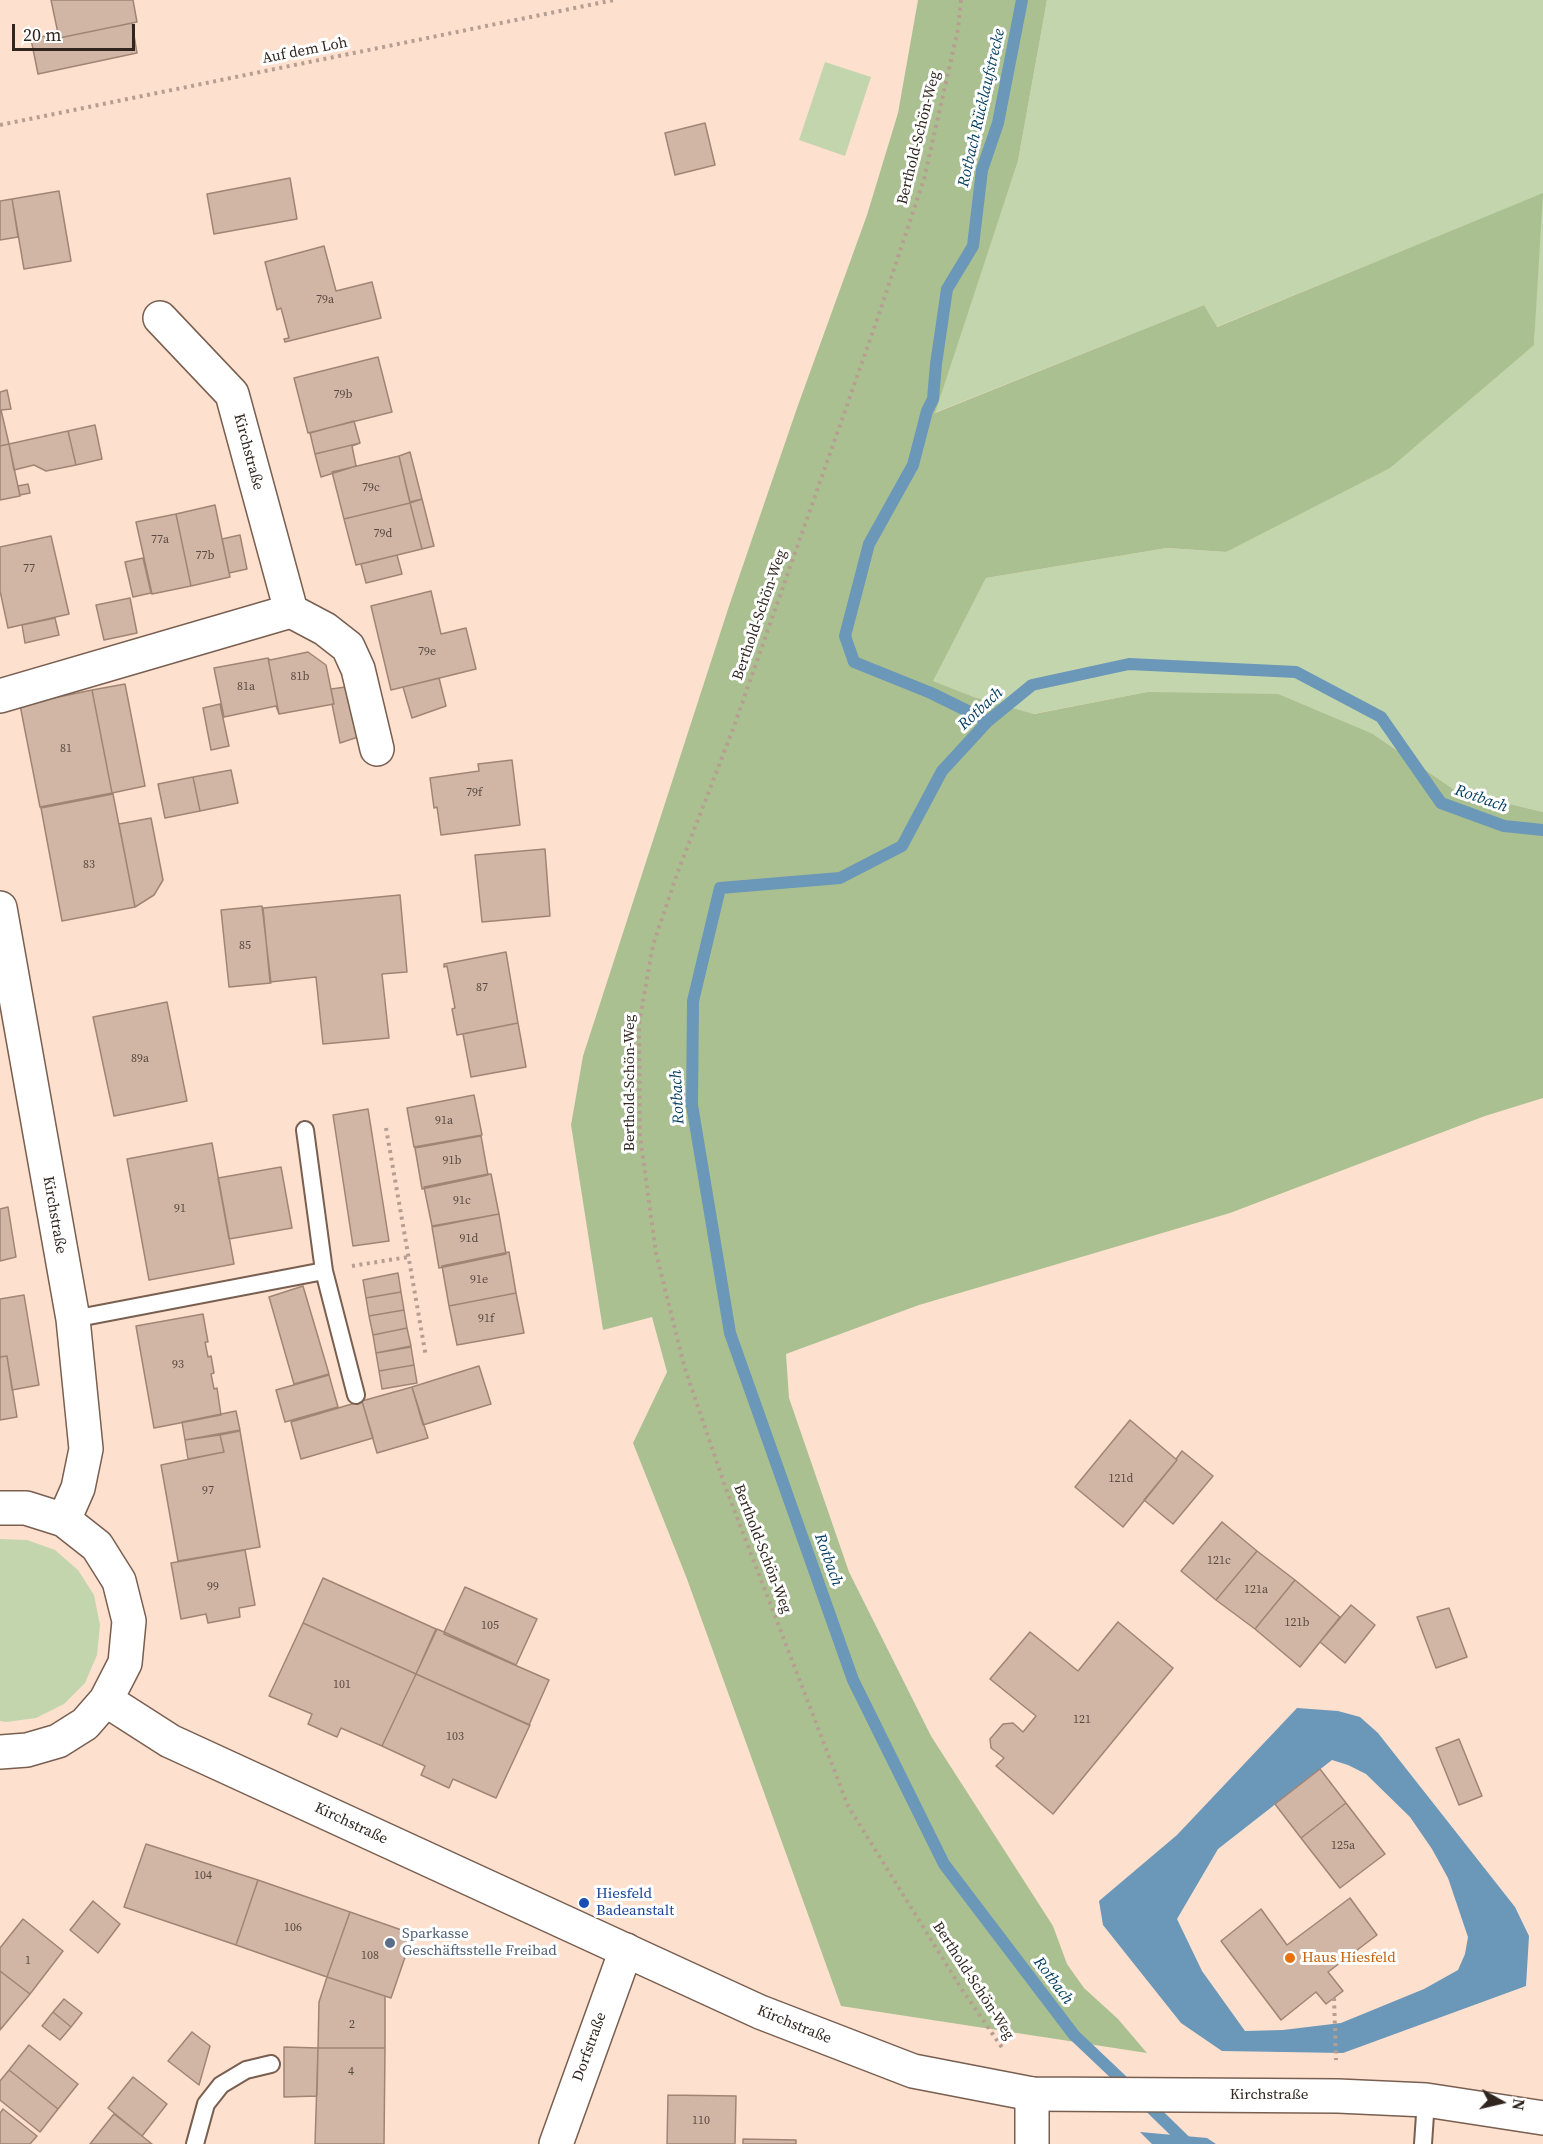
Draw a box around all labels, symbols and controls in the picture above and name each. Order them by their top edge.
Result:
scale bar [15,12,138,50]
text: 20 m [23,22,61,47]
water label: Rotbach Rücklaufstrecke [954,27,1010,189]
street label: Auf dem Loh [261,34,349,68]
street label: Berthold-Schön-Weg [894,69,944,207]
house number: 79a [316,293,334,307]
house number: 79b [334,388,352,402]
street label: Kirchstraße [229,412,267,492]
house number: 79c [362,481,380,495]
house number: 79d [374,527,392,541]
house number: 77a [151,533,169,547]
street label: Berthold-Schön-Weg [729,547,791,683]
house number: 77b [196,549,214,563]
house number: 77 [23,562,35,576]
house number: 79e [418,645,436,659]
house number: 81b [291,670,309,684]
house number: 81a [237,680,255,694]
water label: Rotbach [955,683,1007,735]
house number: 81 [60,742,72,756]
water label: Rotbach [1452,781,1510,817]
house number: 79f [466,786,482,800]
house number: 83 [83,858,95,872]
house number: 85 [239,939,251,953]
house number: 87 [476,981,488,995]
street label: Berthold-Schön-Weg [621,1015,639,1151]
house number: 89a [131,1052,149,1066]
water label: Rotbach [667,1069,689,1125]
house number: 91a [435,1114,453,1128]
house number: 91b [443,1154,461,1168]
street label: Kirchstraße [38,1175,70,1255]
house number: 91c [453,1194,471,1208]
house number: 91 [174,1202,186,1216]
house number: 91d [460,1232,478,1246]
house number: 91e [470,1273,488,1287]
house number: 91f [478,1312,494,1326]
house number: 93 [172,1358,184,1372]
house number: 121d [1109,1472,1133,1486]
street label: Berthold-Schön-Weg [729,1482,795,1616]
house number: 97 [202,1484,214,1498]
water label: Rotbach [810,1531,846,1589]
house number: 121c [1207,1554,1231,1568]
house number: 99 [207,1580,219,1594]
house number: 121a [1244,1583,1268,1597]
house number: 121b [1285,1616,1309,1630]
house number: 105 [481,1619,499,1633]
house number: 101 [333,1678,351,1692]
house number: 121 [1073,1713,1091,1727]
house number: 103 [446,1730,464,1744]
street label: Kirchstraße [312,1799,390,1849]
house number: 125a [1331,1839,1355,1853]
house number: 104 [194,1869,212,1883]
place label: Hiesfeld Badeanstalt [596,1885,674,1920]
marker: Hiesfeld Badeanstalt [577,1896,591,1910]
street label: Berthold-Schön-Weg [928,1919,1018,2043]
house number: 106 [284,1921,302,1935]
place label: Sparkasse Geschäftsstelle Freibad [402,1925,557,1960]
marker: Sparkasse Geschäftsstelle Freibad [383,1936,397,1950]
house number: 108 [361,1949,379,1963]
place label: Haus Hiesfeld [1302,1949,1396,1967]
marker: Haus Hiesfeld [1283,1951,1297,1965]
water label: Rotbach [1029,1953,1077,2009]
house number: 1 [25,1954,31,1968]
street label: Kirchstraße [754,2002,834,2048]
street label: Dorfstraße [569,2010,611,2084]
house number: 2 [349,2018,355,2032]
house number: 4 [348,2065,354,2079]
north arrow [1471,2072,1531,2132]
street label: Kirchstraße [1230,2086,1308,2104]
text: N [1507,2097,1531,2112]
house number: 110 [692,2114,710,2128]

